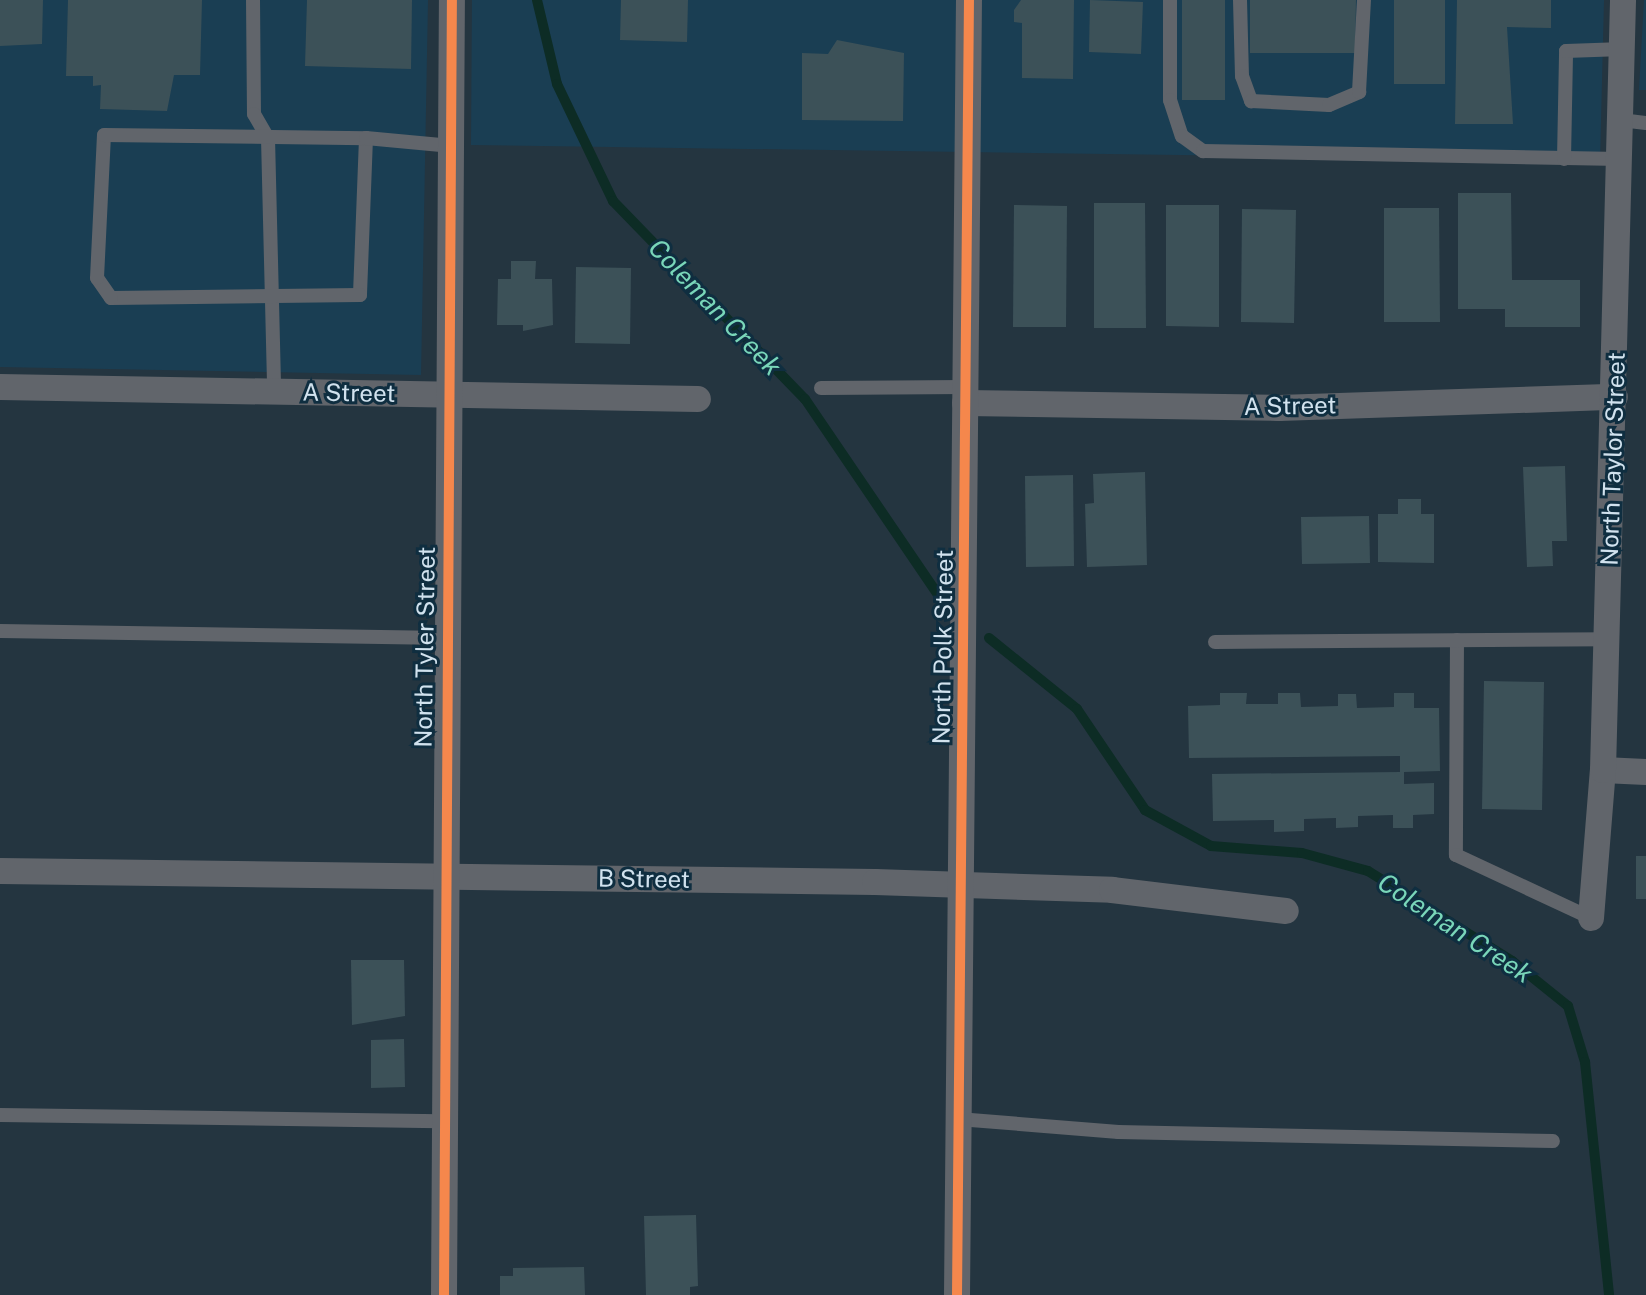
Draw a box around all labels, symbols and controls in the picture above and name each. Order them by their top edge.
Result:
water label: Coleman Creek [642,232,788,382]
street label: North Taylor Street [1595,352,1631,566]
street label: A Street [302,378,396,408]
street label: A Street [1243,391,1337,421]
street label: North Tyler Street [409,546,441,748]
street label: North Polk Street [927,549,959,745]
street label: B Street [598,864,690,894]
water label: Coleman Creek [1372,866,1538,990]

